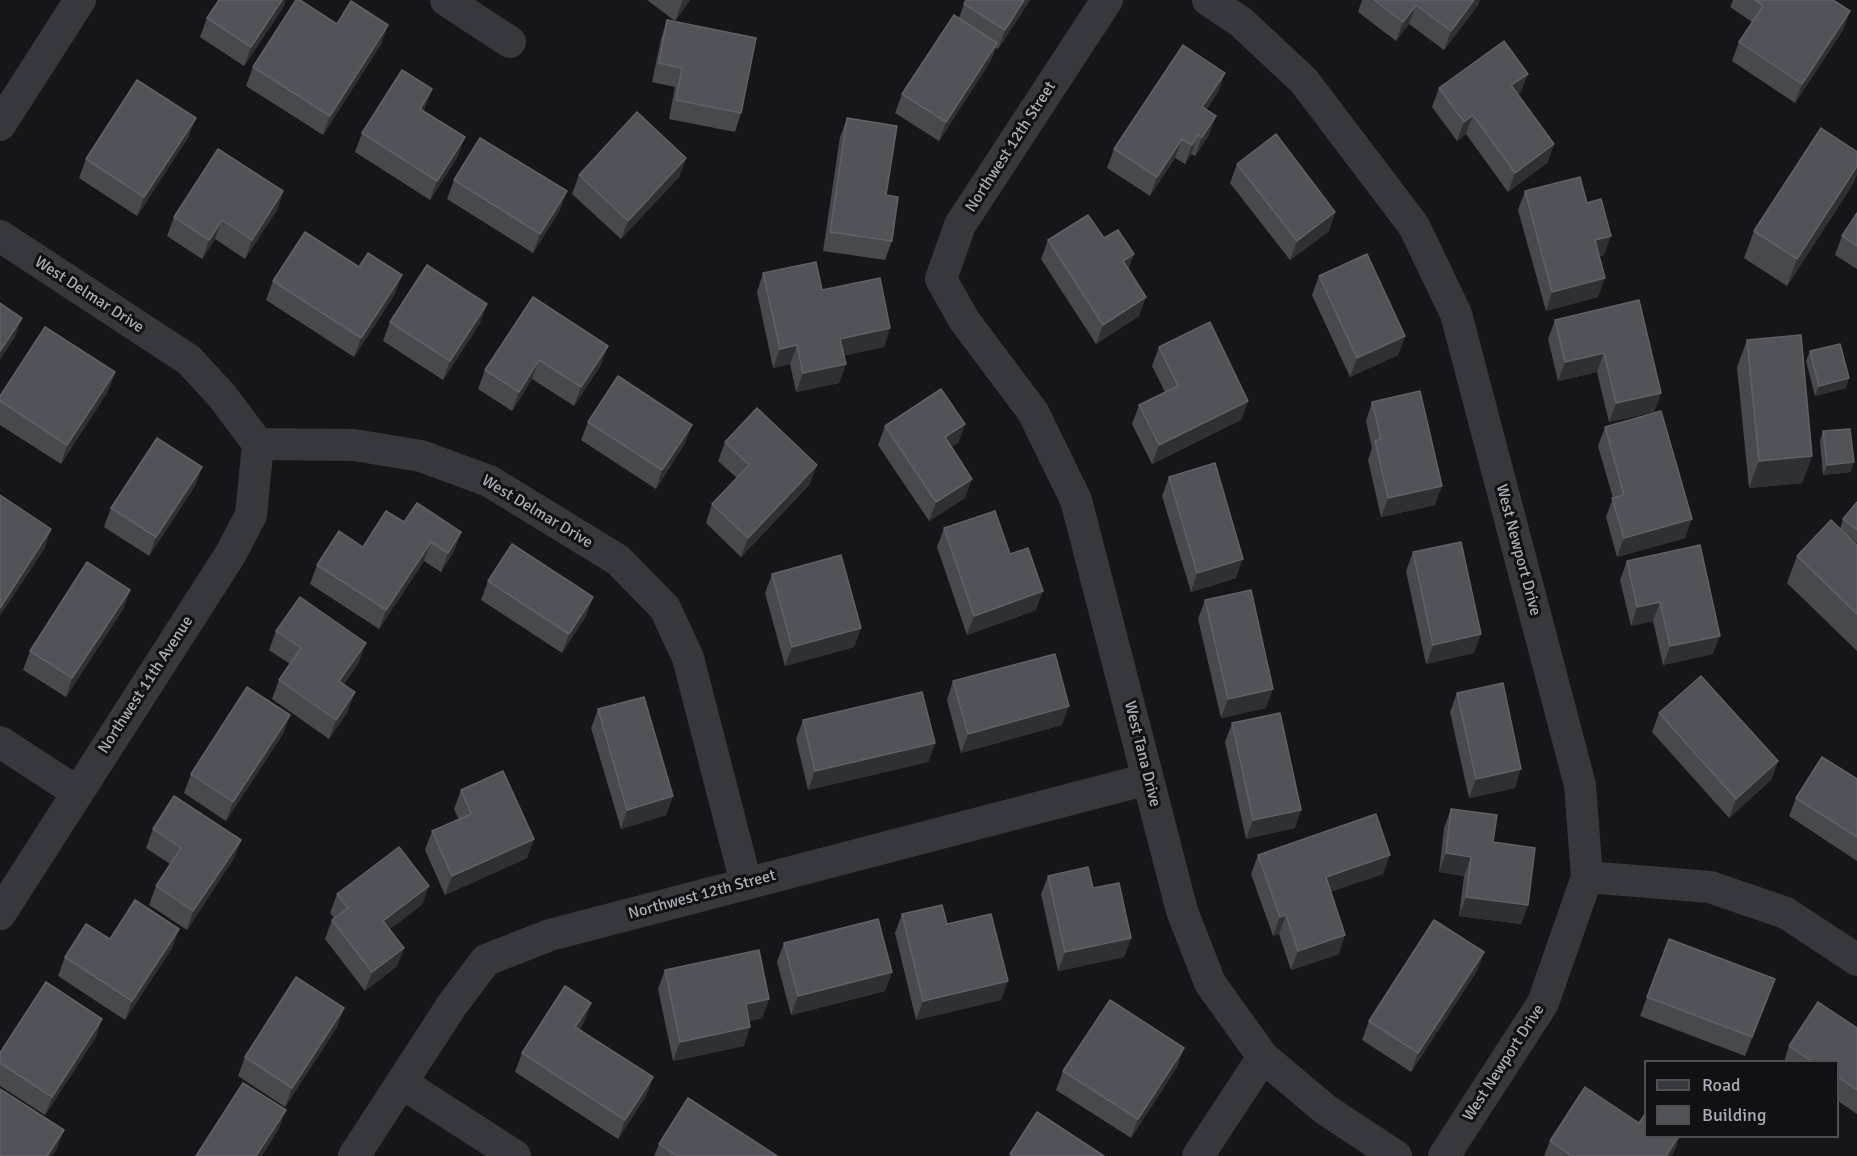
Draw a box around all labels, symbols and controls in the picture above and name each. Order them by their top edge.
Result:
street label: Northwest 12th Street [962,78,1060,216]
street label: West Delmar Drive [31,253,147,337]
street label: West Delmar Drive [478,471,596,553]
street label: West Newport Drive [1491,482,1545,618]
street label: Northwest 11th Avenue [94,613,198,757]
street label: West Tana Drive [1120,699,1164,809]
street label: Northwest 12th Street [626,866,778,924]
street label: West Newport Drive [1459,1001,1549,1125]
legend [1644,1060,1839,1138]
text: Road [1702,1074,1741,1096]
text: Building [1702,1104,1766,1126]

